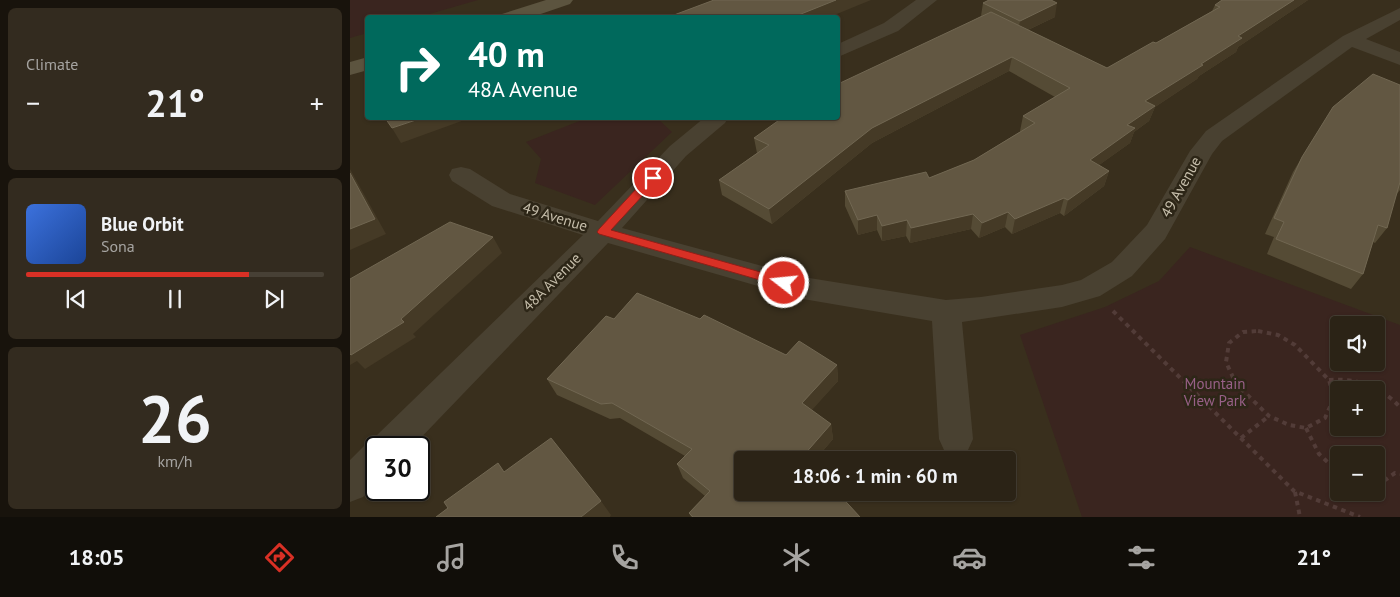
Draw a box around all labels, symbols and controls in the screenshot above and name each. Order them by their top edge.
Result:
text: 40 m [468,31,545,77]
icon: right [385,35,450,100]
text: Climate [26,54,78,74]
text: 48A Avenue [468,75,578,103]
text: 21° [145,78,205,127]
text: − [26,84,40,121]
text: + [310,84,324,121]
street label: 49 Avenue [1156,153,1205,221]
pin [632,157,674,199]
icon: arrive [639,164,667,192]
street label: 49 Avenue [520,198,590,235]
text: Blue Orbit [101,212,184,236]
text: Sona [101,236,135,256]
street label: 48A Avenue [518,248,585,315]
position arrow [757,256,809,308]
icon: previous [62,285,90,313]
icon: pause [161,285,189,313]
icon: next [260,285,288,313]
map controls [1330,316,1385,501]
button: sound [1330,316,1385,371]
park label: Mountain View Park [1183,374,1247,410]
text: 26 [138,376,212,460]
button: + [1330,381,1385,436]
speed limit sign: 30 [365,436,430,501]
button: − [1330,446,1385,501]
text: km/h [157,451,193,471]
text: 18:06 · 1 min · 60 m [792,464,958,488]
icon: directions [262,540,297,575]
icon: music [434,540,469,575]
icon: phone [607,540,642,575]
icon: climate [779,540,814,575]
icon: car [952,540,987,575]
icon: filters [1124,540,1159,575]
text: 18:05 [69,543,125,571]
text: 21° [1297,543,1331,571]

